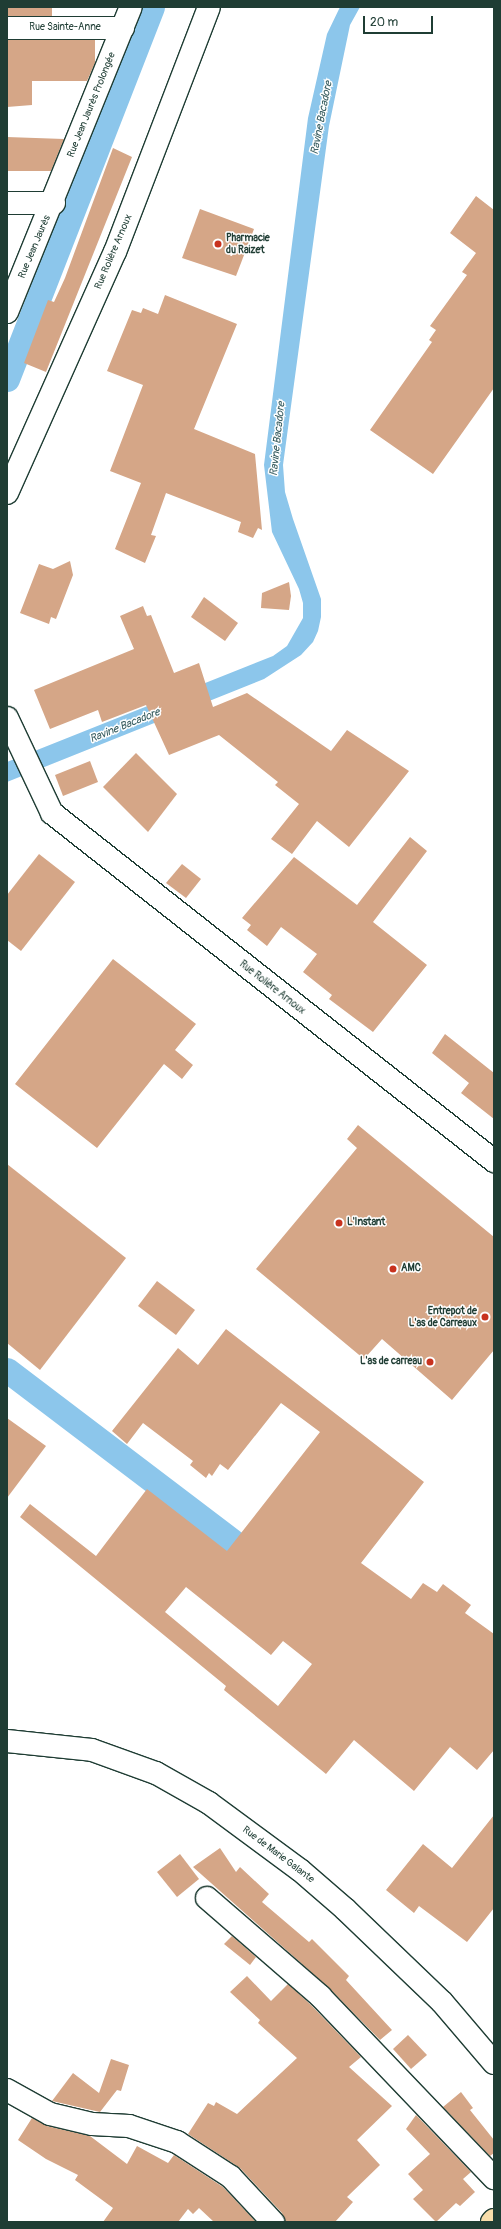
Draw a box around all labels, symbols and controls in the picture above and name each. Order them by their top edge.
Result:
scale bar [365,8,435,34]
text: 20 m [370,15,398,30]
street label: Rue Sainte-Anne [29,22,101,34]
street label: Rue Jean Jaurès Prolongée [65,51,119,159]
water label: Ravine Bacadore [308,80,336,156]
street label: Rue Rolière Arnoux [93,213,135,291]
street label: Rue Jean Jaurès [16,214,54,280]
place label: Pharmacie du Raizet [226,232,270,256]
marker: Pharmacie du Raizet [213,239,223,249]
water label: Ravine Bacadore [268,401,288,477]
water label: Ravine Bacadore [88,706,162,746]
street label: Rue Rolière Arnoux [237,959,307,1017]
place label: L'Instant [347,1217,385,1229]
marker: L'Instant [334,1218,344,1228]
place label: AMC [401,1263,421,1275]
marker: AMC [388,1264,398,1274]
place label: Entrepot de L'as de Carreaux [409,1305,477,1328]
marker: Entrepot de L'as de Carreaux [480,1312,490,1322]
place label: L'as de carreau [360,1356,422,1368]
marker: L'as de carreau [425,1357,435,1367]
street label: Rue de Marie Galante [240,1824,316,1886]

